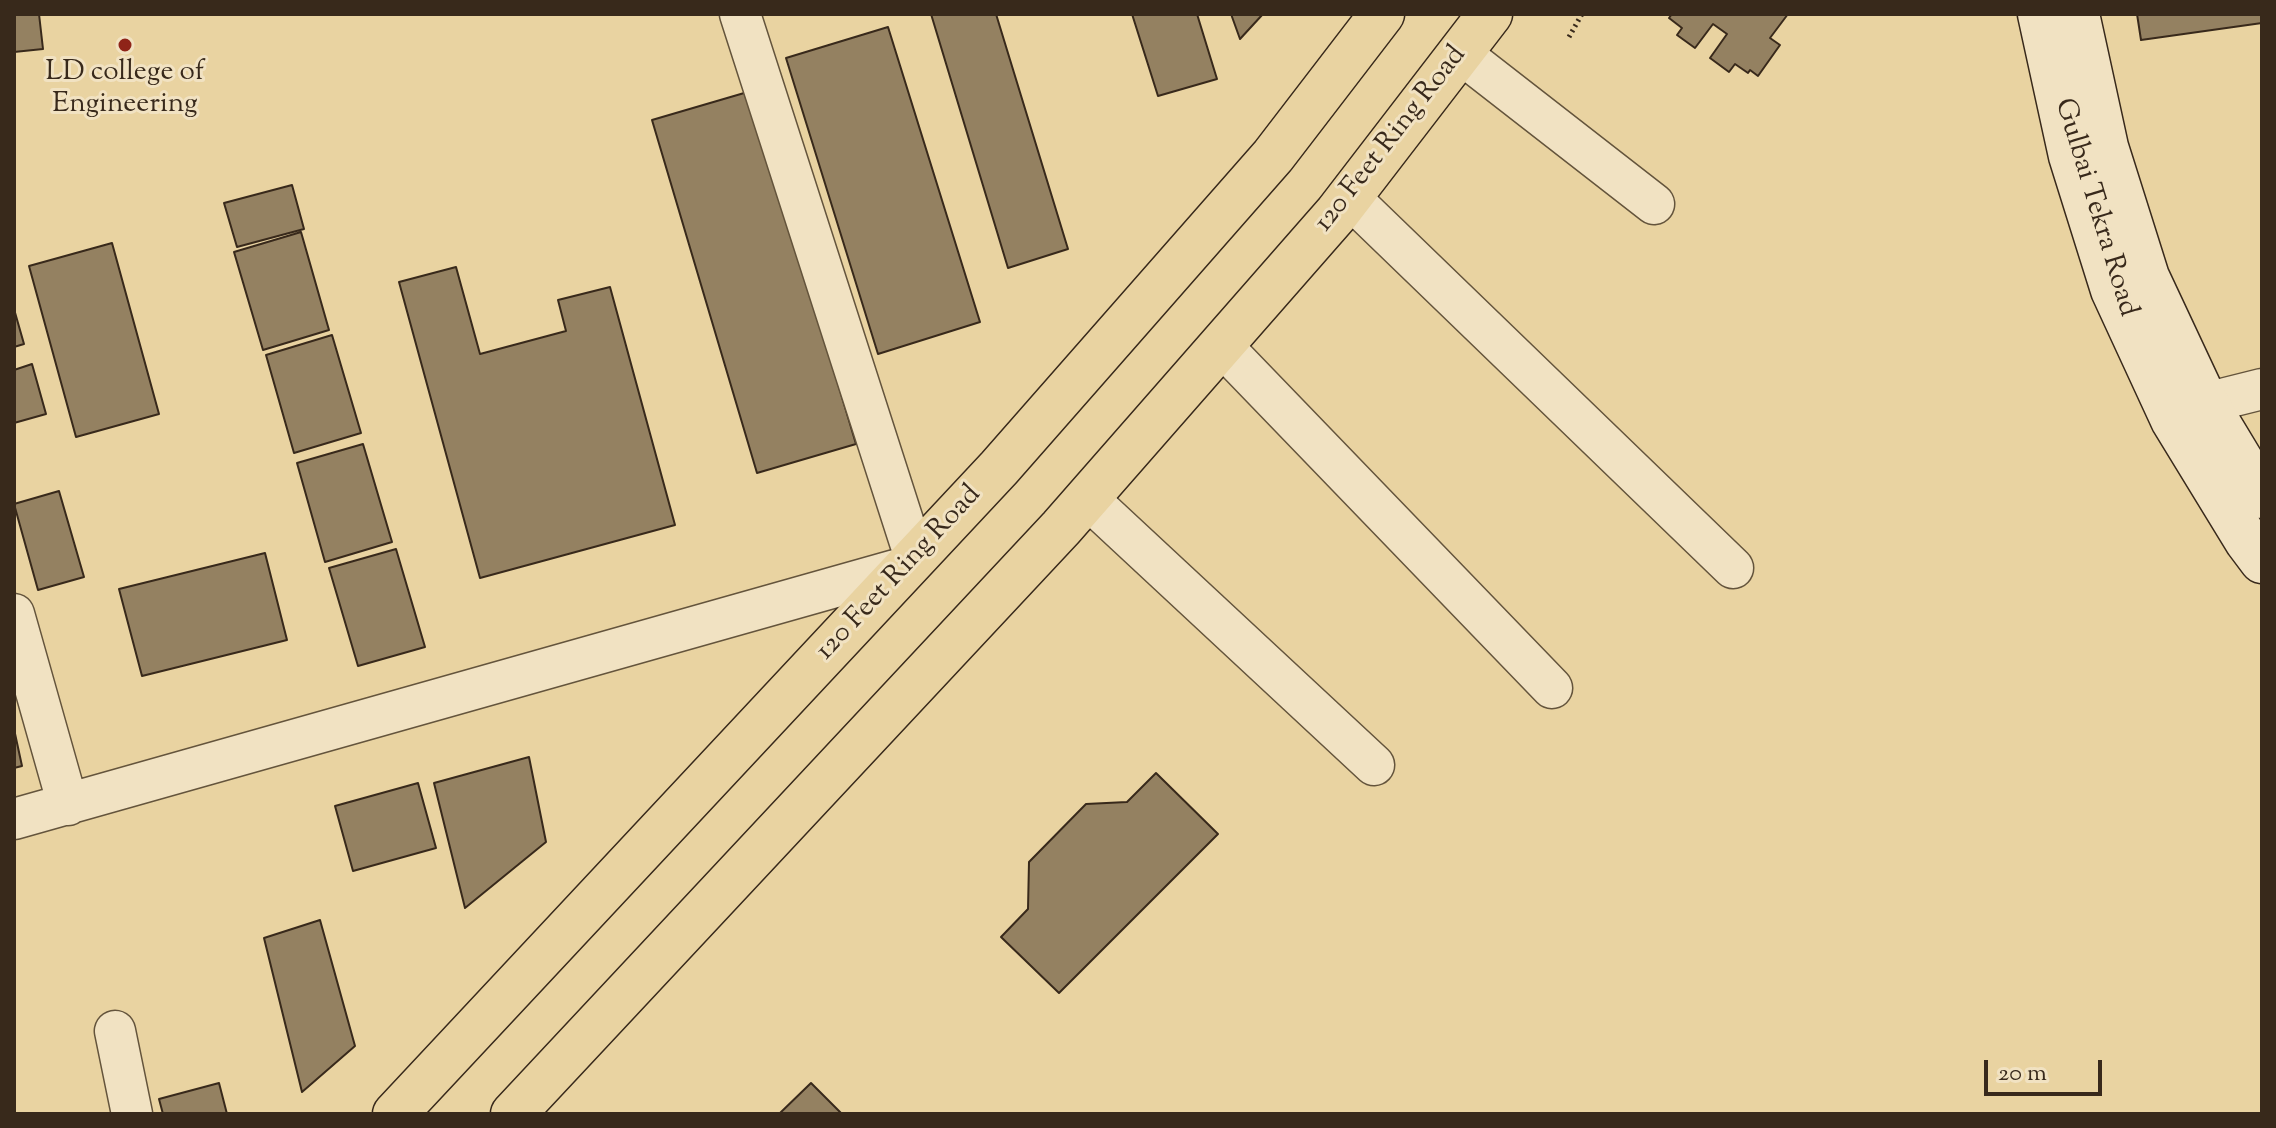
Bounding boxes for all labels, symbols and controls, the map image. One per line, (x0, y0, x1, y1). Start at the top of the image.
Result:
marker: LD college of Engineering (116, 36, 134, 54)
street label: 120 Feet Ring Road (1309, 40, 1475, 240)
place label: LD college of Engineering (46, 57, 204, 123)
street label: Gulbai Tekra Road (2045, 95, 2143, 321)
street label: 120 Feet Ring Road (810, 480, 990, 668)
scale bar (1988, 1044, 2106, 1094)
text: 20 m (1998, 1057, 2047, 1091)

